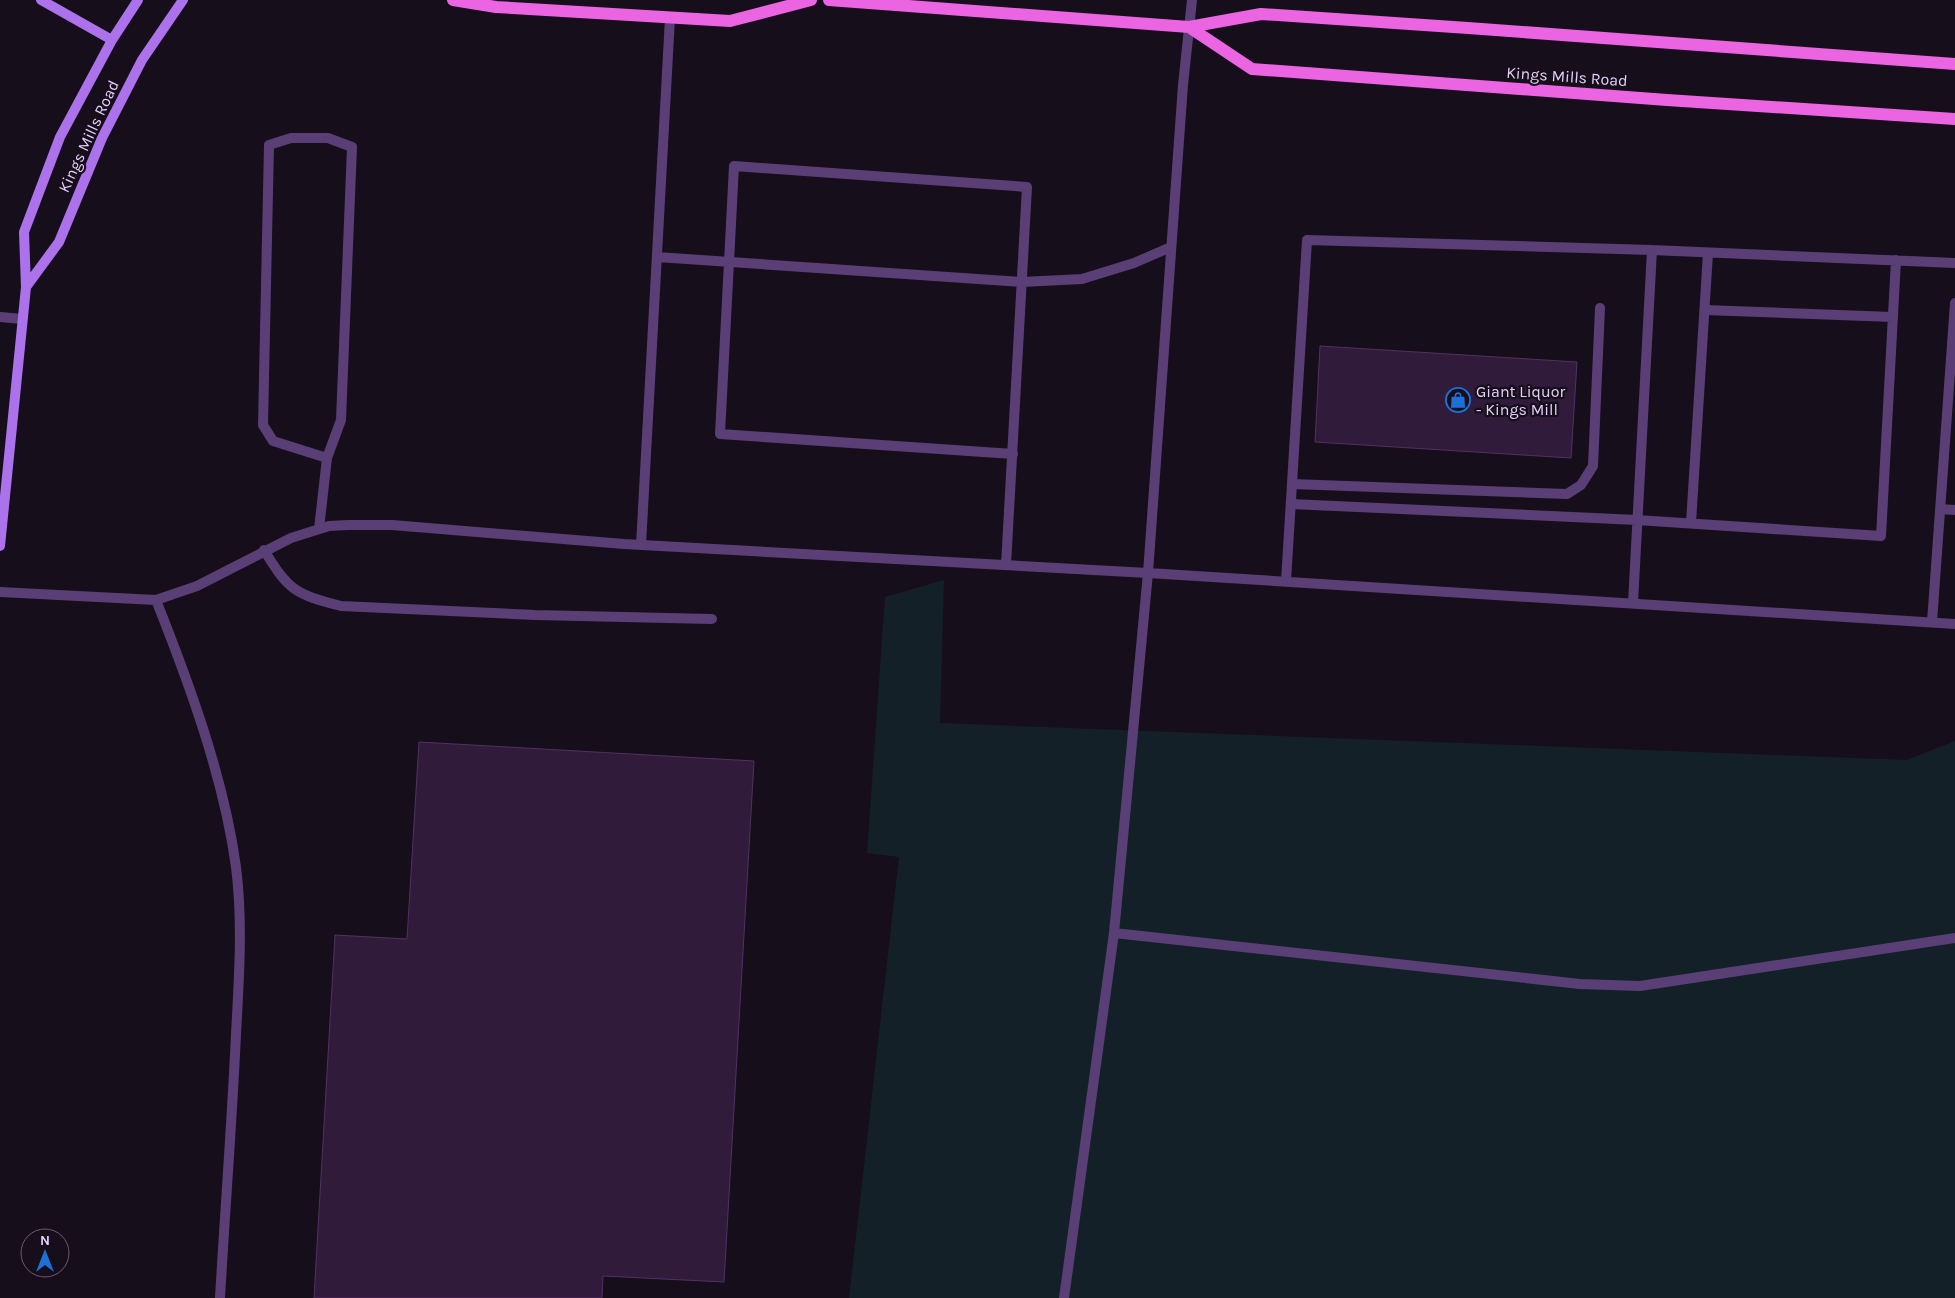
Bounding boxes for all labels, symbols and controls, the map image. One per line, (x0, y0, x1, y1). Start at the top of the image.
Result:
street label: Kings Mills Road (1506, 63, 1628, 90)
street label: Kings Mills Road (54, 77, 123, 195)
place label: Giant Liquor - Kings Mill (1476, 382, 1565, 419)
shop icon: Giant Liquor - Kings Mill (1445, 387, 1471, 413)
north arrow (20, 1228, 70, 1278)
text: N (40, 1232, 50, 1249)

